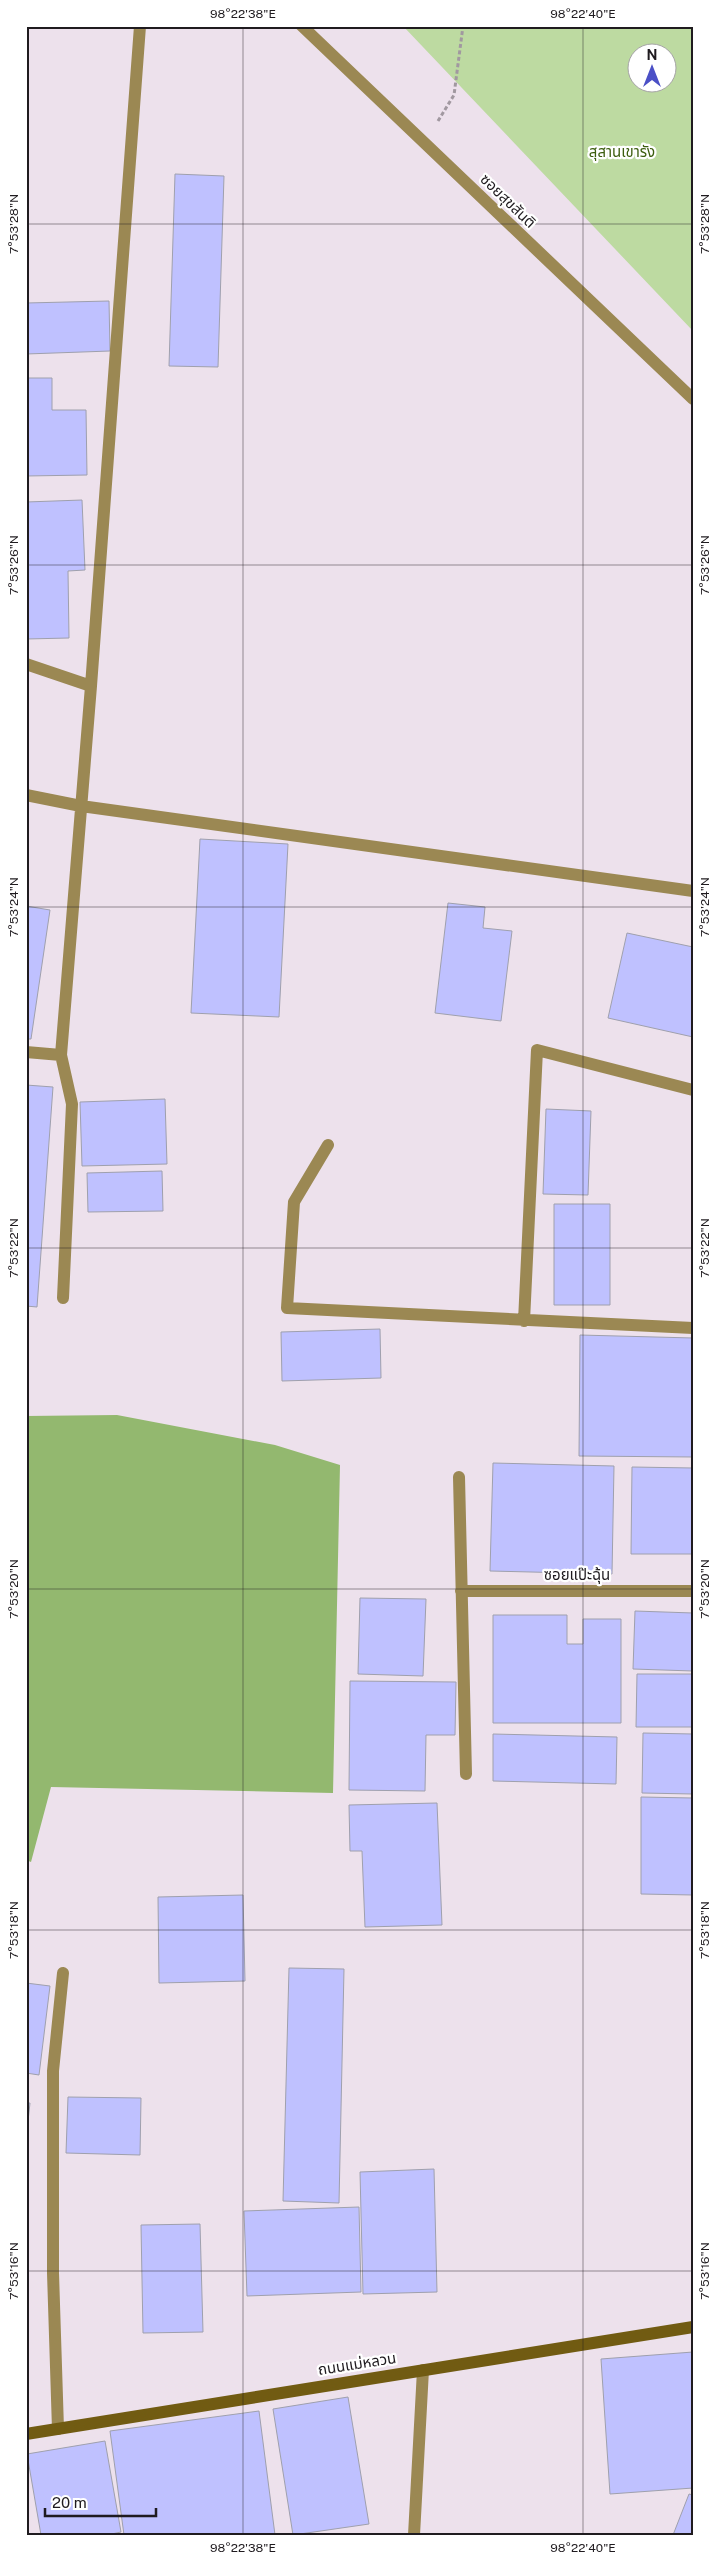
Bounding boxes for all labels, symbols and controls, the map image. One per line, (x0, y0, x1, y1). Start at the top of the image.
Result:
text: 98°22'38"E (210, 7, 276, 21)
text: 98°22'40"E (550, 7, 616, 21)
north arrow (626, 42, 676, 92)
text: N (647, 47, 657, 63)
park label: สุสานเขารัง (589, 143, 655, 161)
street label: ซอยสุขสันติ (477, 170, 539, 232)
text: 7°53'28"N (7, 194, 21, 254)
text: 7°53'28"N (698, 194, 712, 254)
text: 7°53'26"N (7, 535, 21, 595)
text: 7°53'26"N (698, 535, 712, 595)
text: 7°53'24"N (7, 877, 21, 937)
text: 7°53'24"N (698, 877, 712, 937)
text: 7°53'22"N (7, 1218, 21, 1278)
text: 7°53'22"N (698, 1218, 712, 1278)
text: 7°53'20"N (7, 1559, 21, 1619)
text: 7°53'20"N (698, 1559, 712, 1619)
street label: ซอยแป๊ะฉุ้น (544, 1566, 610, 1584)
text: 7°53'18"N (7, 1901, 21, 1959)
text: 7°53'18"N (698, 1901, 712, 1959)
text: 7°53'16"N (7, 2242, 21, 2300)
text: 7°53'16"N (698, 2242, 712, 2300)
street label: ถนนแม่หลวน (317, 2349, 397, 2378)
scale bar (45, 2486, 156, 2518)
text: 20 m (52, 2494, 87, 2511)
text: 98°22'38"E (210, 2541, 276, 2555)
text: 98°22'40"E (550, 2541, 616, 2555)

